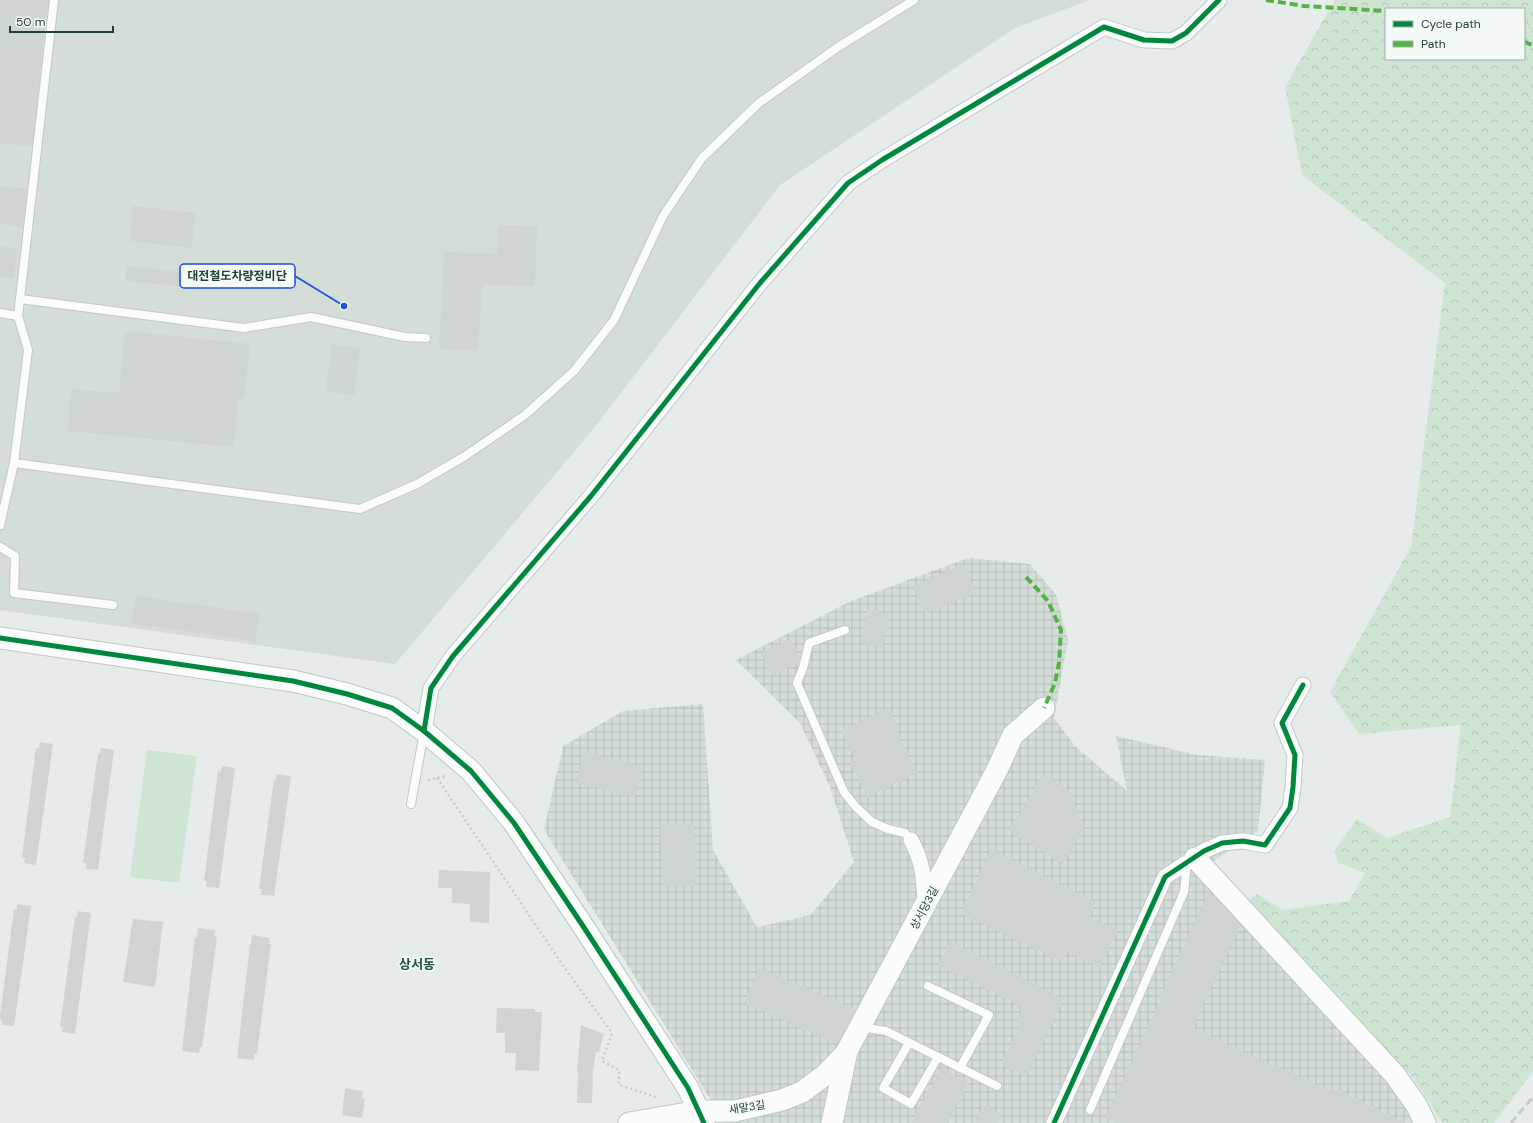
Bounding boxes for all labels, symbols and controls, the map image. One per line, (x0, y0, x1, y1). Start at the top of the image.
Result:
scale bar (10, 8, 113, 34)
legend (1385, 8, 1525, 60)
text: 50 m (16, 14, 45, 30)
text: Cycle path (1421, 16, 1481, 32)
text: Path (1421, 36, 1446, 52)
callout: 대전철도차량정비단 (180, 264, 295, 288)
text: 대전철도차량정비단 (187, 268, 287, 284)
street label: 상서당3길 (907, 884, 941, 932)
district label: 상서동 (399, 956, 435, 973)
street label: 새말3길 (728, 1097, 766, 1117)

